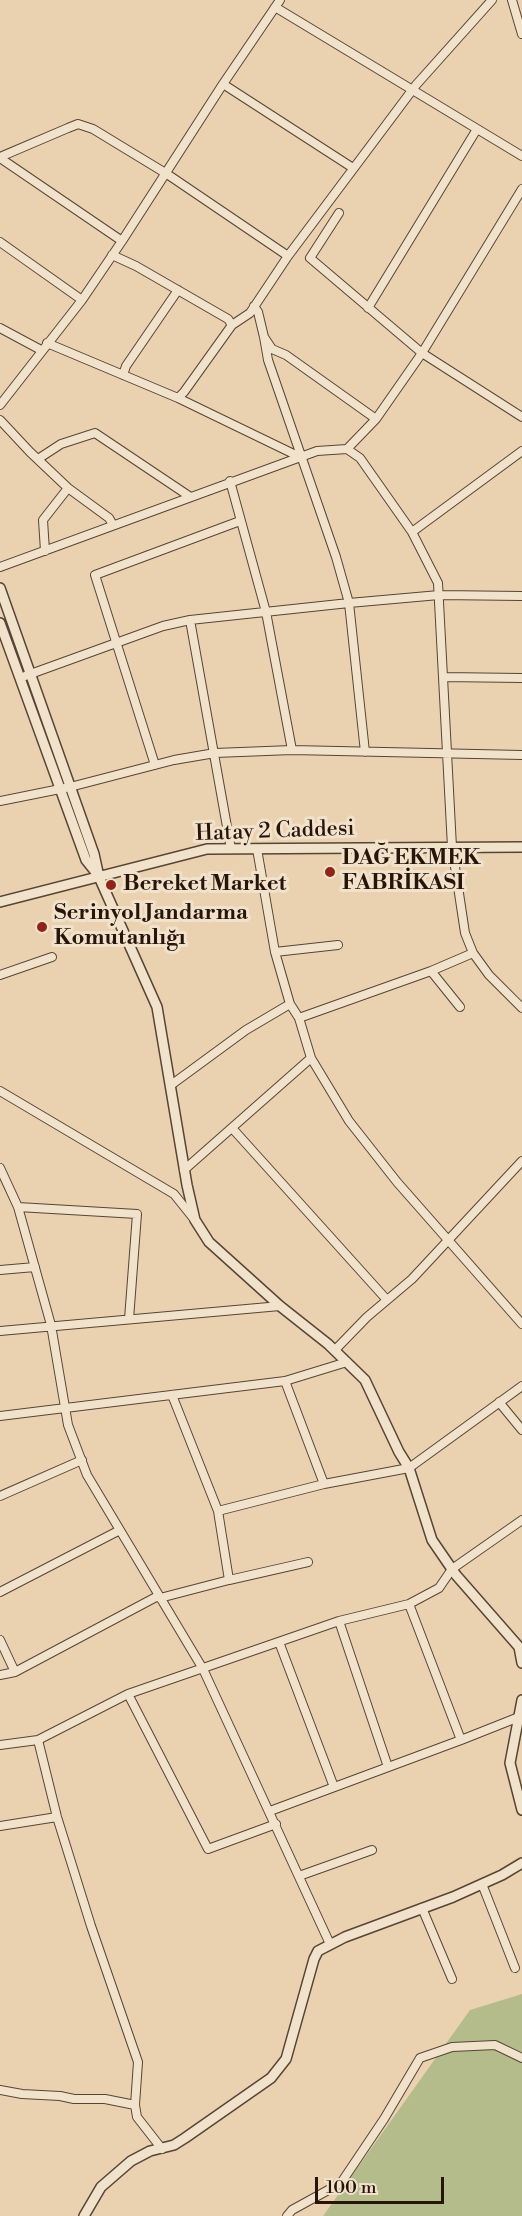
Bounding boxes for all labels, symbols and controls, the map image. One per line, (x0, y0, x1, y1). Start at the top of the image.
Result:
street label: Hatay 2 Caddesi (195, 816, 355, 848)
place label: DAĞ EKMEK FABRİKASI (342, 846, 481, 897)
marker: DAĞ EKMEK FABRİKASI (323, 865, 337, 879)
place label: Bereket Market (123, 872, 286, 898)
marker: Bereket Market (104, 878, 118, 892)
place label: Serinyol Jandarma Komutanlığı (54, 901, 248, 952)
marker: Serinyol Jandarma Komutanlığı (35, 920, 49, 934)
scale bar (318, 2165, 447, 2203)
text: 100 m (326, 2176, 377, 2199)

